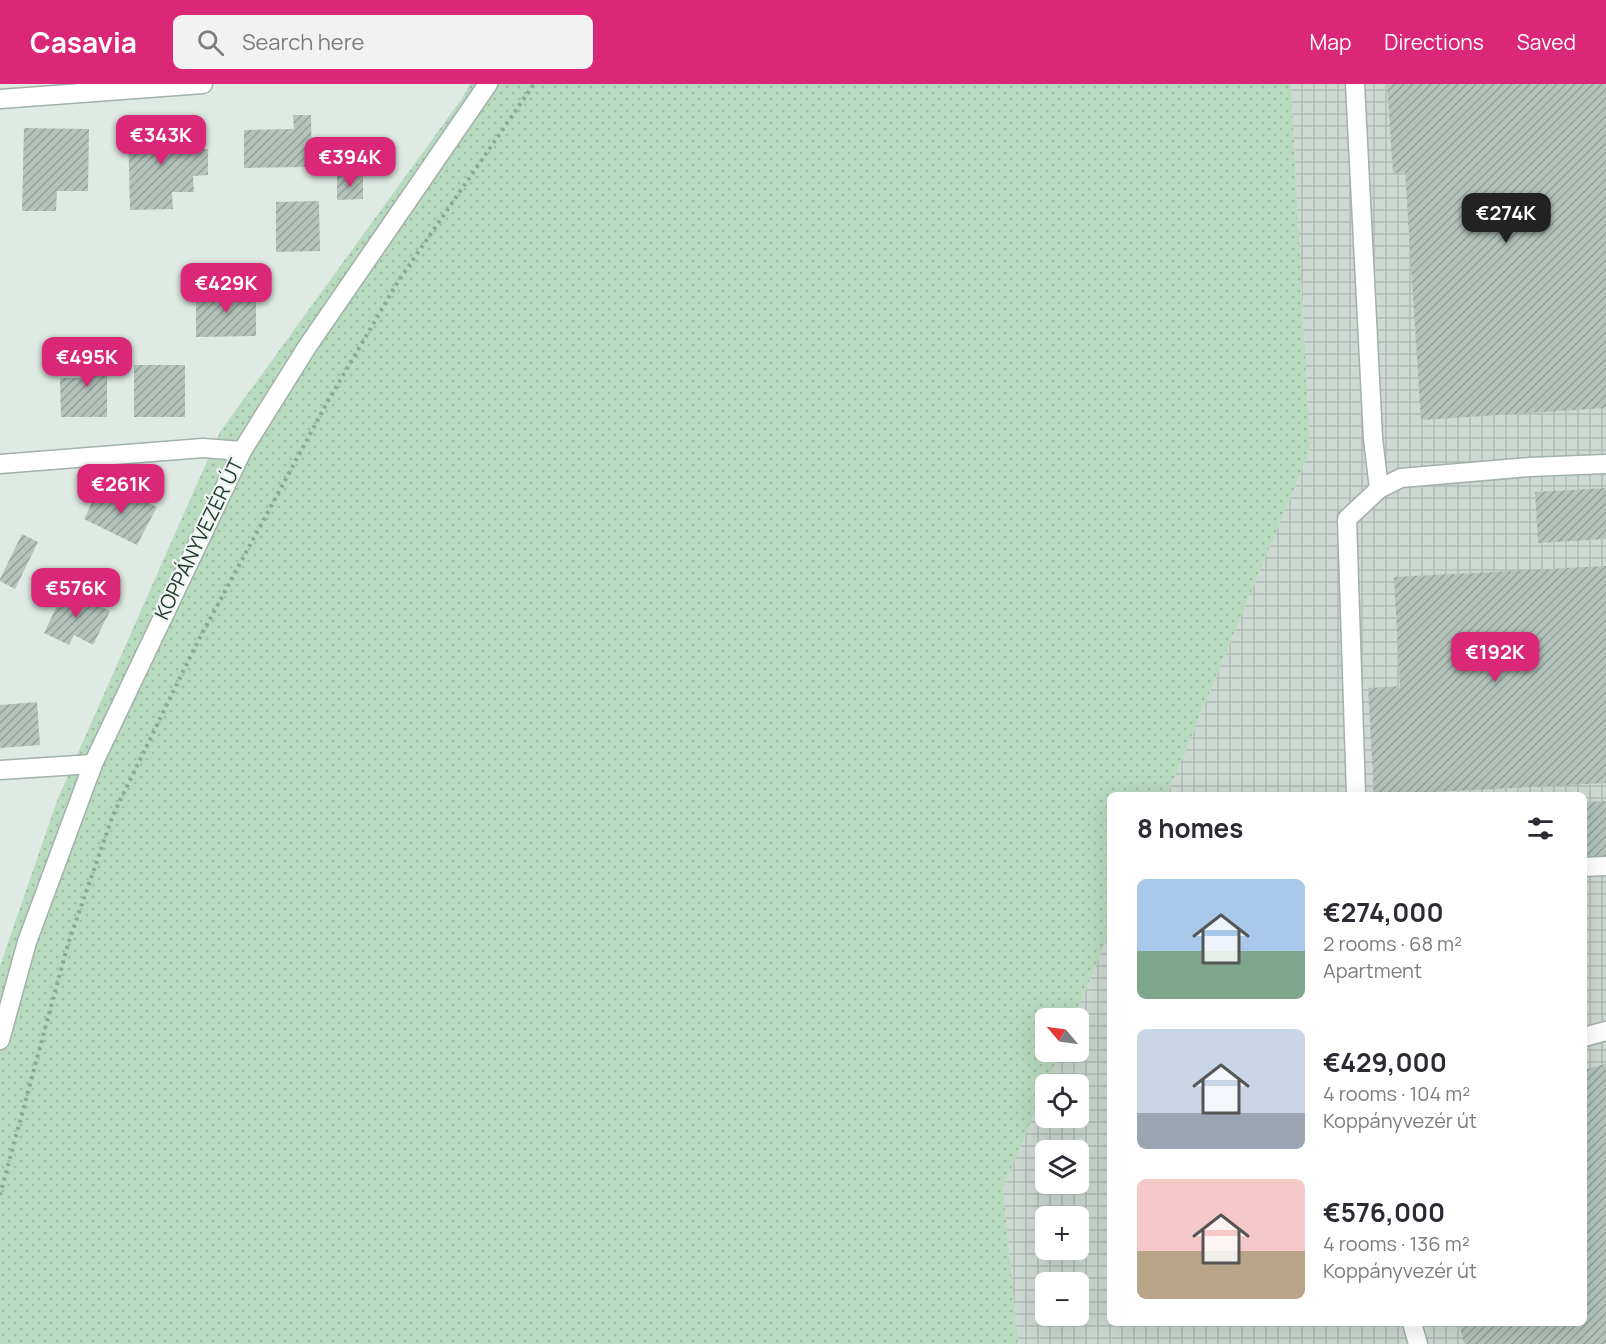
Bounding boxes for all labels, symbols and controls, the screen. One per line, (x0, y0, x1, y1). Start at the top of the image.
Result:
search box (173, 15, 593, 69)
text: Casavia (30, 23, 137, 61)
icon: search (194, 26, 227, 59)
text: Search here (242, 27, 364, 57)
text: Map (1310, 28, 1351, 56)
text: Directions (1384, 28, 1484, 56)
text: Saved (1517, 28, 1576, 56)
pin: €343K (119, 115, 203, 166)
text: €343K (130, 121, 192, 148)
pin: €394K (308, 137, 392, 188)
text: €394K (319, 143, 381, 170)
pin: €274K (1464, 193, 1548, 244)
text: €274K (1476, 199, 1536, 226)
pin: €429K (184, 263, 268, 314)
text: €429K (195, 269, 257, 296)
pin: €495K (45, 337, 129, 388)
text: €495K (56, 343, 118, 370)
street label: KOPPÁNYVEZÉR ÚT (148, 454, 249, 624)
pin: €261K (79, 464, 163, 515)
text: €261K (91, 470, 151, 497)
pin: €576K (34, 568, 118, 619)
text: €576K (45, 574, 107, 601)
pin: €192K (1453, 632, 1537, 683)
text: €192K (1465, 638, 1525, 665)
text: 8 homes (1137, 810, 1243, 846)
icon: filters (1524, 812, 1557, 845)
text: €274,000 (1323, 894, 1444, 930)
icon: home (1185, 903, 1257, 975)
text: 2 rooms · 68 m² (1323, 930, 1462, 957)
text: Apartment (1323, 957, 1422, 984)
north arrow (1035, 1008, 1089, 1062)
map controls (1035, 1008, 1089, 1326)
text: €429,000 (1323, 1044, 1447, 1080)
icon: home (1185, 1053, 1257, 1125)
button: locate (1035, 1074, 1089, 1128)
text: 4 rooms · 104 m² (1323, 1080, 1470, 1107)
text: Koppányvezér út (1323, 1107, 1477, 1134)
button: layers (1035, 1140, 1089, 1194)
text: €576,000 (1323, 1194, 1445, 1230)
icon: home (1185, 1203, 1257, 1275)
button: + (1035, 1206, 1089, 1260)
text: 4 rooms · 136 m² (1323, 1230, 1470, 1257)
text: Koppányvezér út (1323, 1257, 1477, 1284)
button: − (1035, 1272, 1089, 1326)

